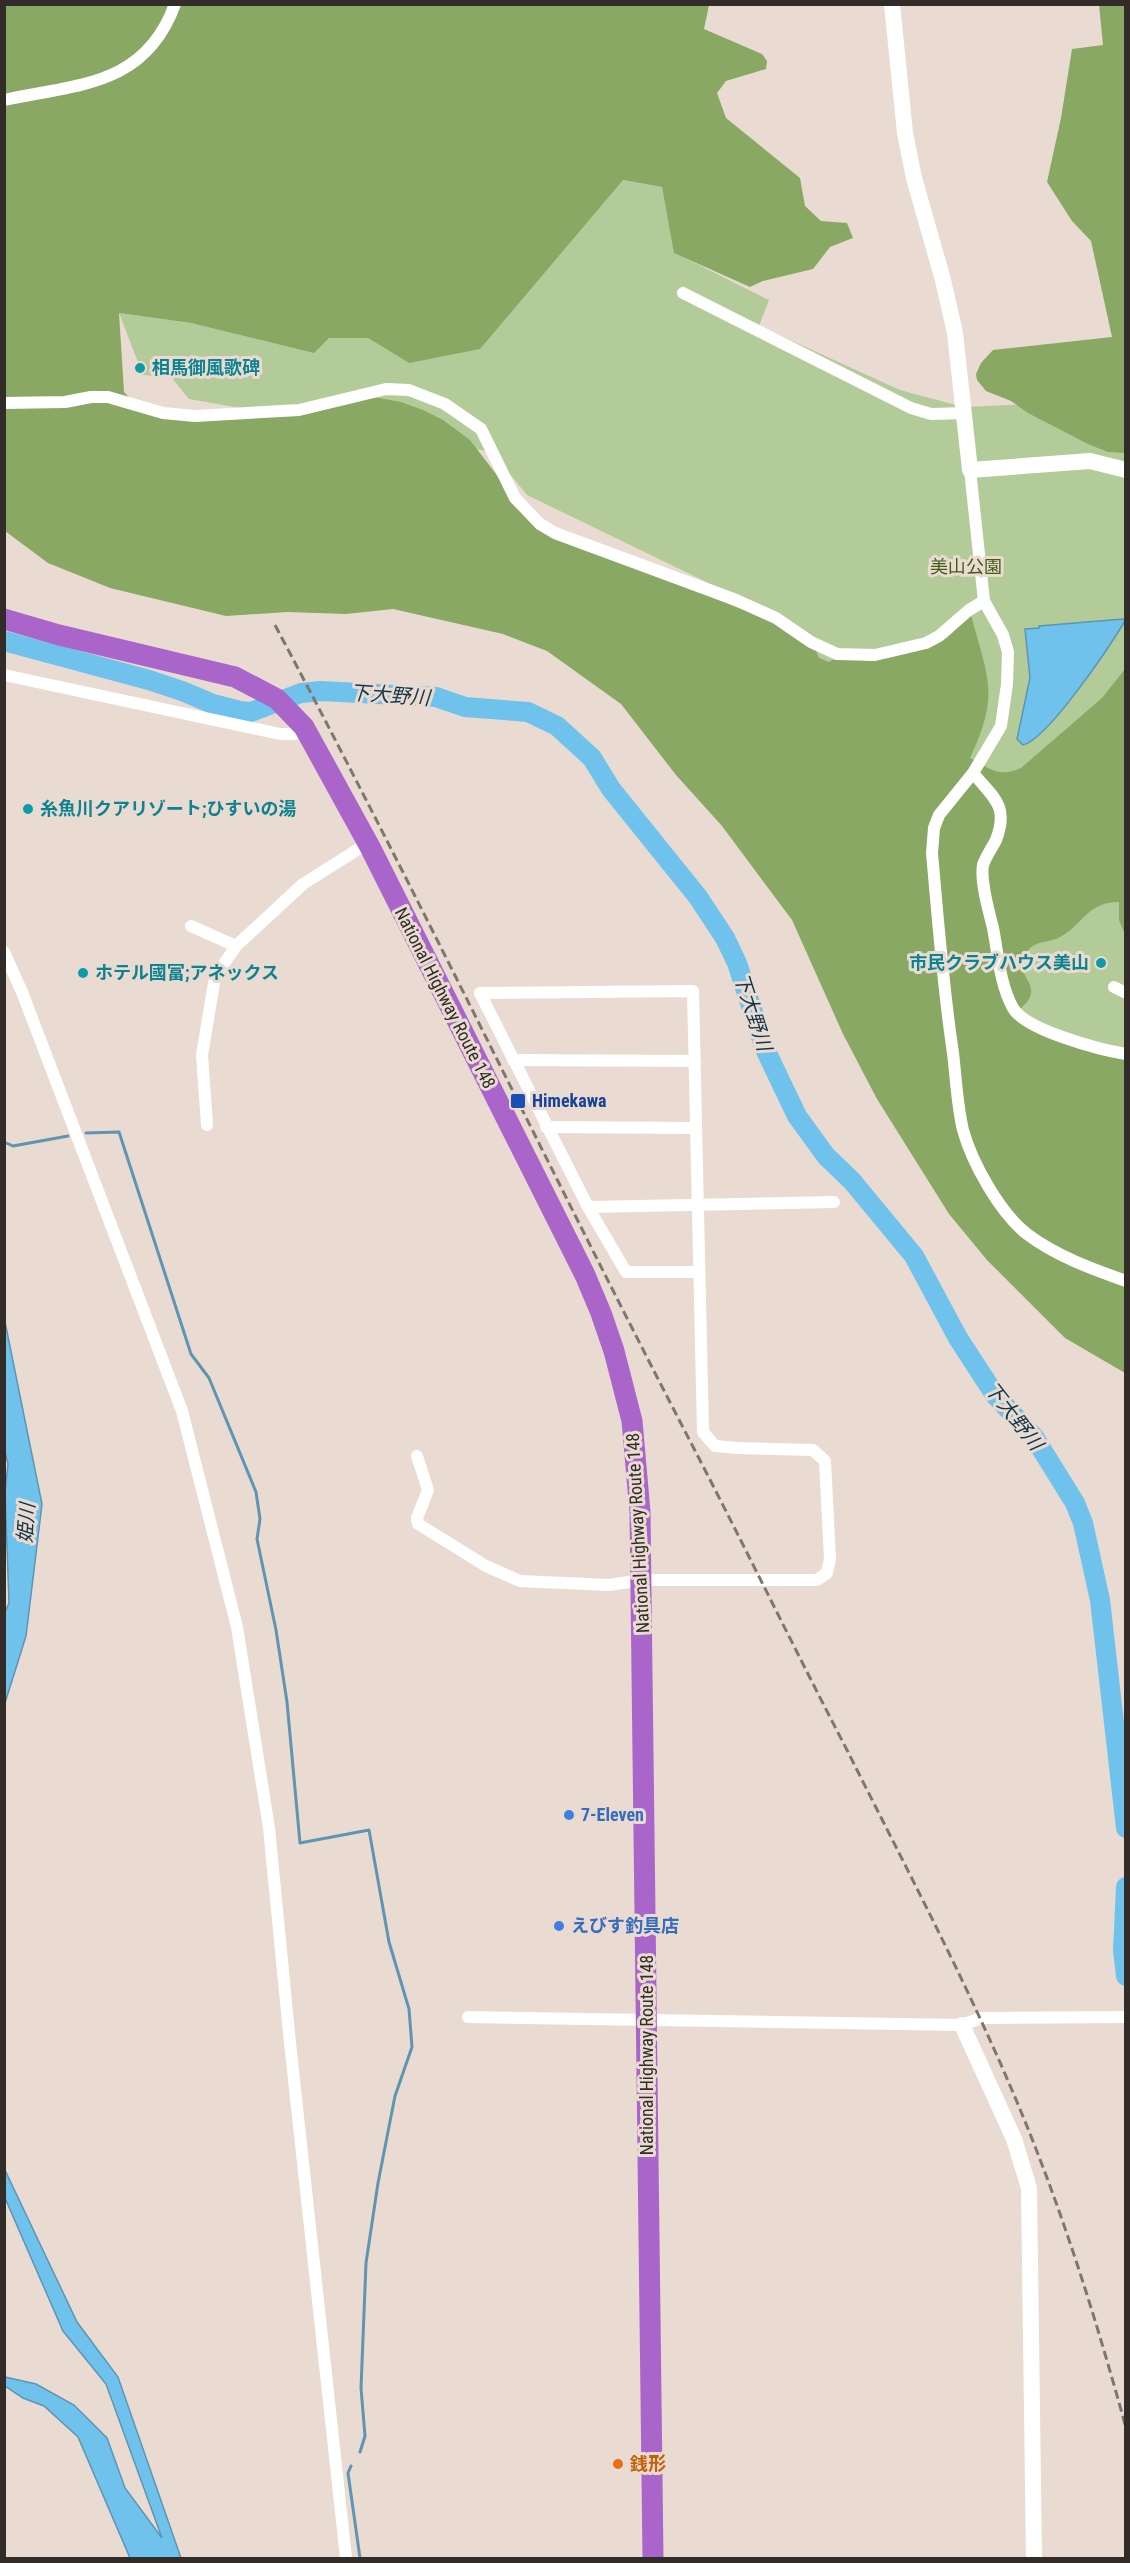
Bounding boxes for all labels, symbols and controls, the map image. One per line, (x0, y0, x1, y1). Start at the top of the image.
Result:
place label: 相馬御風歌碑 (152, 357, 260, 378)
marker: 相馬御風歌碑 (133, 361, 147, 375)
park label: 美山公園 (930, 556, 1002, 577)
water label: 下大野川 (349, 680, 433, 710)
place label: 糸魚川クアリゾート;ひすいの湯 (40, 798, 297, 819)
marker: 糸魚川クアリゾート;ひすいの湯 (21, 802, 35, 816)
street label: National Highway Route 148 (391, 904, 500, 1092)
place label: 市民クラブハウス美山 (909, 952, 1089, 973)
marker: 市民クラブハウス美山 (1094, 956, 1108, 970)
place label: ホテル國富;アネックス (95, 962, 279, 983)
marker: ホテル國富;アネックス (76, 966, 90, 980)
water label: 下大野川 (729, 970, 777, 1056)
place label: Himekawa (532, 1090, 607, 1111)
marker: Himekawa (509, 1092, 527, 1110)
water label: 下大野川 (980, 1377, 1049, 1456)
street label: National Highway Route 148 (622, 1432, 653, 1634)
water label: 姫川 (13, 1500, 40, 1544)
place label: 7-Eleven (581, 1804, 644, 1825)
marker: 7-Eleven (562, 1808, 576, 1822)
place label: えびす釣具店 (571, 1915, 679, 1936)
marker: えびす釣具店 (552, 1919, 566, 1933)
street label: National Highway Route 148 (636, 1955, 657, 2155)
place label: 銭形 (629, 2453, 666, 2474)
marker: 銭形 (611, 2457, 625, 2471)

